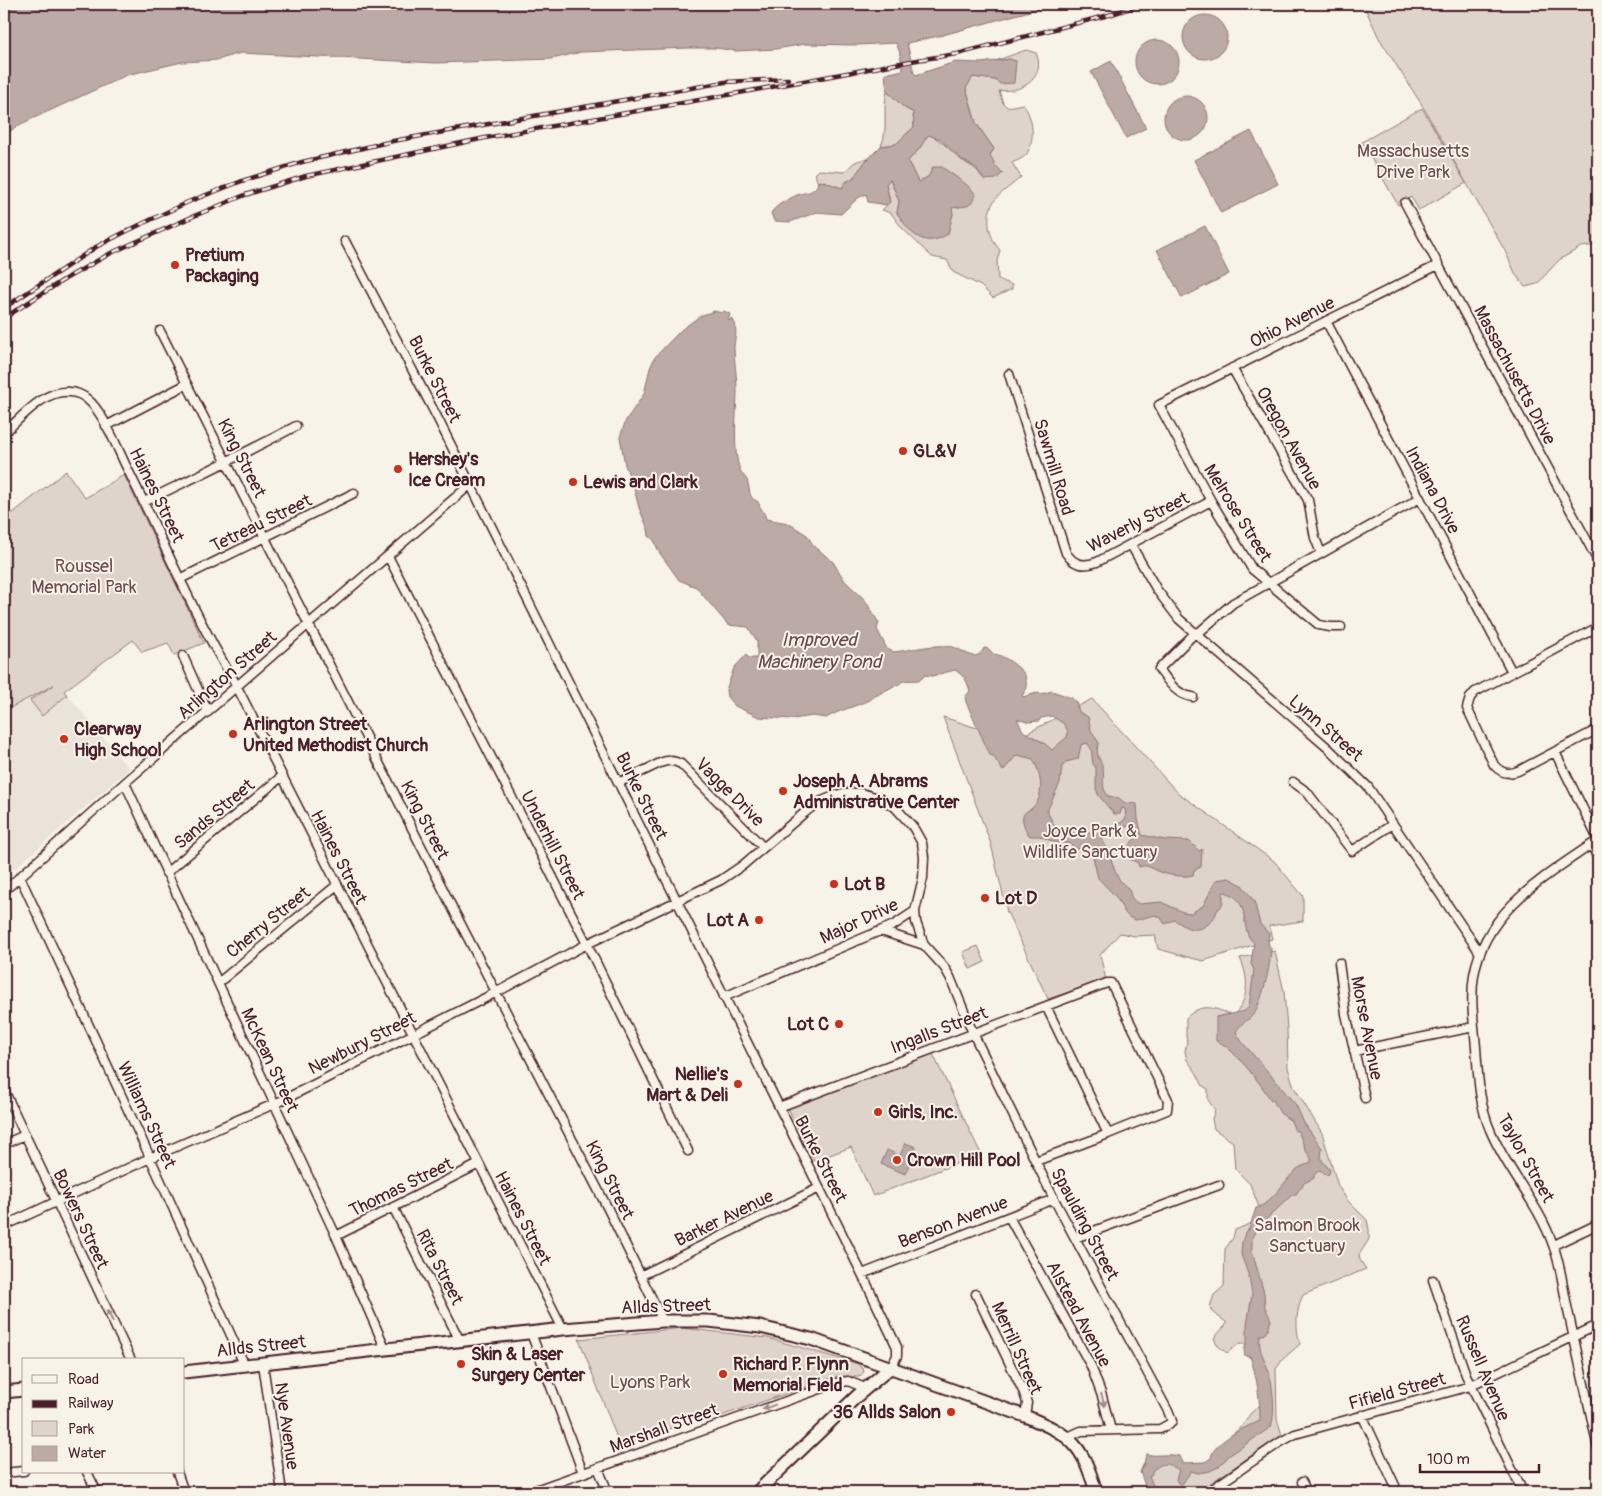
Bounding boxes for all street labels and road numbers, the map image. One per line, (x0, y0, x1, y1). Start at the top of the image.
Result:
street label: Ohio Avenue (1246, 291, 1339, 354)
street label: Massachusetts Drive (1468, 302, 1561, 449)
street label: Burke Street (403, 332, 467, 427)
street label: Oregon Avenue (1251, 383, 1326, 494)
street label: King Street (212, 415, 272, 502)
street label: Sawmill Road (1028, 416, 1079, 518)
street label: Indiana Drive (1400, 442, 1465, 538)
street label: Haines Street (124, 444, 190, 547)
street label: Melrose Street (1198, 460, 1277, 567)
street label: Waverly Street (1083, 486, 1194, 558)
street label: Tetreau Street (207, 489, 316, 558)
street label: Arlington Street (173, 625, 282, 725)
street label: Lynn Street (1284, 690, 1368, 767)
street label: Burke Street (610, 749, 673, 845)
street label: Vagge Drive (690, 753, 769, 832)
street label: Sands Street (169, 774, 260, 855)
street label: King Street (395, 777, 455, 864)
street label: Underhill Street (515, 787, 590, 904)
street label: Haines Street (305, 806, 372, 909)
street label: Cherry Street (222, 881, 316, 963)
street label: Major Drive (816, 893, 902, 950)
street label: Morse Avenue (1345, 974, 1388, 1082)
street label: Ingalls Street (887, 1001, 992, 1059)
street label: McKean Street (235, 1004, 304, 1117)
street label: Newbury Street (304, 1006, 421, 1080)
street label: Williams Street (112, 1058, 182, 1173)
street label: Taylor Street (1492, 1110, 1560, 1207)
street label: Burke Street (789, 1112, 853, 1207)
street label: King Street (580, 1137, 640, 1224)
street label: Thomas Street (346, 1152, 458, 1222)
street label: Spaulding Street (1045, 1164, 1124, 1285)
street label: Bowers Street (47, 1165, 114, 1274)
street label: Haines Street (489, 1167, 556, 1270)
street label: Barker Avenue (671, 1185, 777, 1252)
street label: Benson Avenue (895, 1191, 1011, 1254)
street label: Rita Street (411, 1225, 469, 1310)
street label: Alstead Avenue (1041, 1257, 1116, 1371)
street label: Allds Street (621, 1293, 712, 1320)
street label: Merrill Street (986, 1298, 1048, 1399)
street label: Russell Avenue (1450, 1312, 1515, 1424)
street label: Allds Street (215, 1330, 308, 1363)
street label: Fifield Street (1346, 1367, 1449, 1415)
street label: Nye Avenue (269, 1381, 304, 1471)
street label: Marshall Street (607, 1398, 722, 1459)

